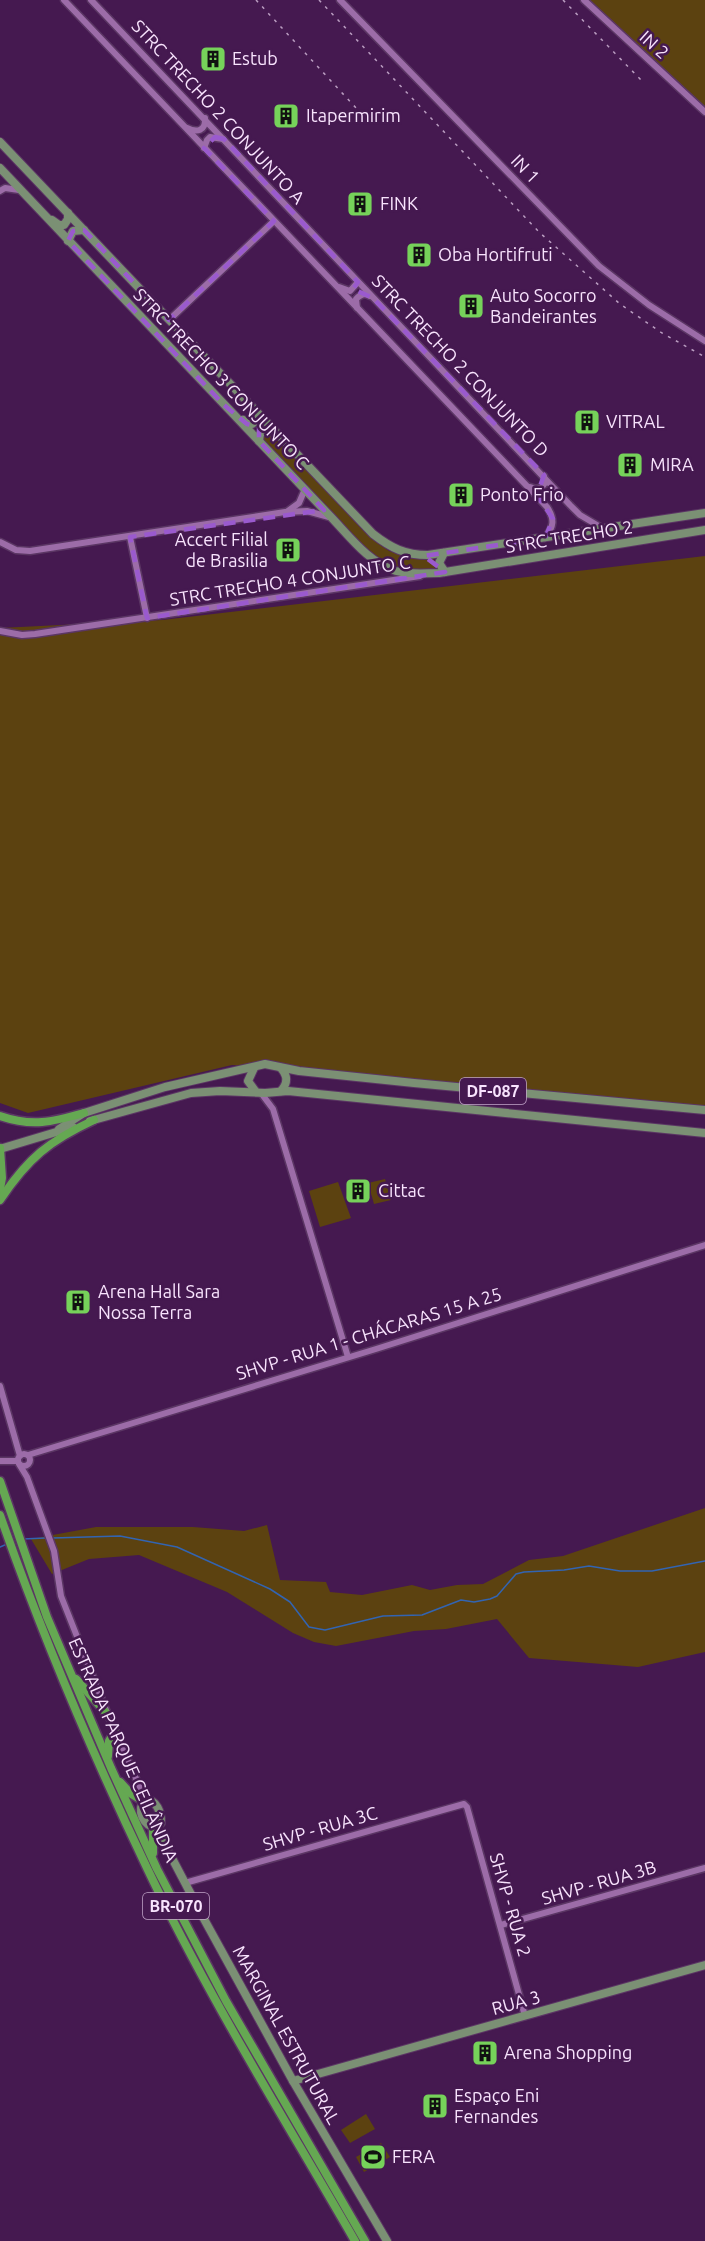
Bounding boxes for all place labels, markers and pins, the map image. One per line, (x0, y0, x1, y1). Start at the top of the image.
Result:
building icon: Estub (198, 44, 228, 74)
place label: Estub (232, 48, 278, 68)
building icon: Itapermirim (271, 101, 301, 131)
place label: Itapermirim (306, 105, 401, 125)
building icon: FINK (345, 189, 375, 219)
place label: FINK (380, 193, 418, 213)
building icon: Oba Hortifruti (404, 240, 434, 270)
place label: Oba Hortifruti (438, 244, 553, 264)
place label: Auto Socorro Bandeirantes (490, 285, 597, 326)
building icon: Auto Socorro Bandeirantes (456, 291, 486, 321)
building icon: VITRAL (572, 407, 602, 437)
place label: VITRAL (606, 411, 665, 431)
building icon: MIRA (615, 450, 645, 480)
place label: MIRA (650, 454, 694, 474)
building icon: Ponto Frio (446, 480, 476, 510)
place label: Ponto Frio (480, 484, 564, 504)
place label: Accert Filial de Brasilia (175, 529, 268, 570)
building icon: Accert Filial de Brasilia (273, 535, 303, 565)
building icon: Cittac (343, 1176, 373, 1206)
place label: Cittac (378, 1180, 425, 1200)
place label: Arena Hall Sara Nossa Terra (98, 1281, 220, 1322)
building icon: Arena Hall Sara Nossa Terra (63, 1287, 93, 1317)
building icon: Arena Shopping (470, 2038, 500, 2068)
place label: Arena Shopping (504, 2042, 632, 2062)
place label: Espaço Eni Fernandes (454, 2085, 539, 2126)
building icon: Espaço Eni Fernandes (420, 2091, 450, 2121)
sports icon: FERA (358, 2142, 388, 2172)
place label: FERA (392, 2146, 435, 2166)

